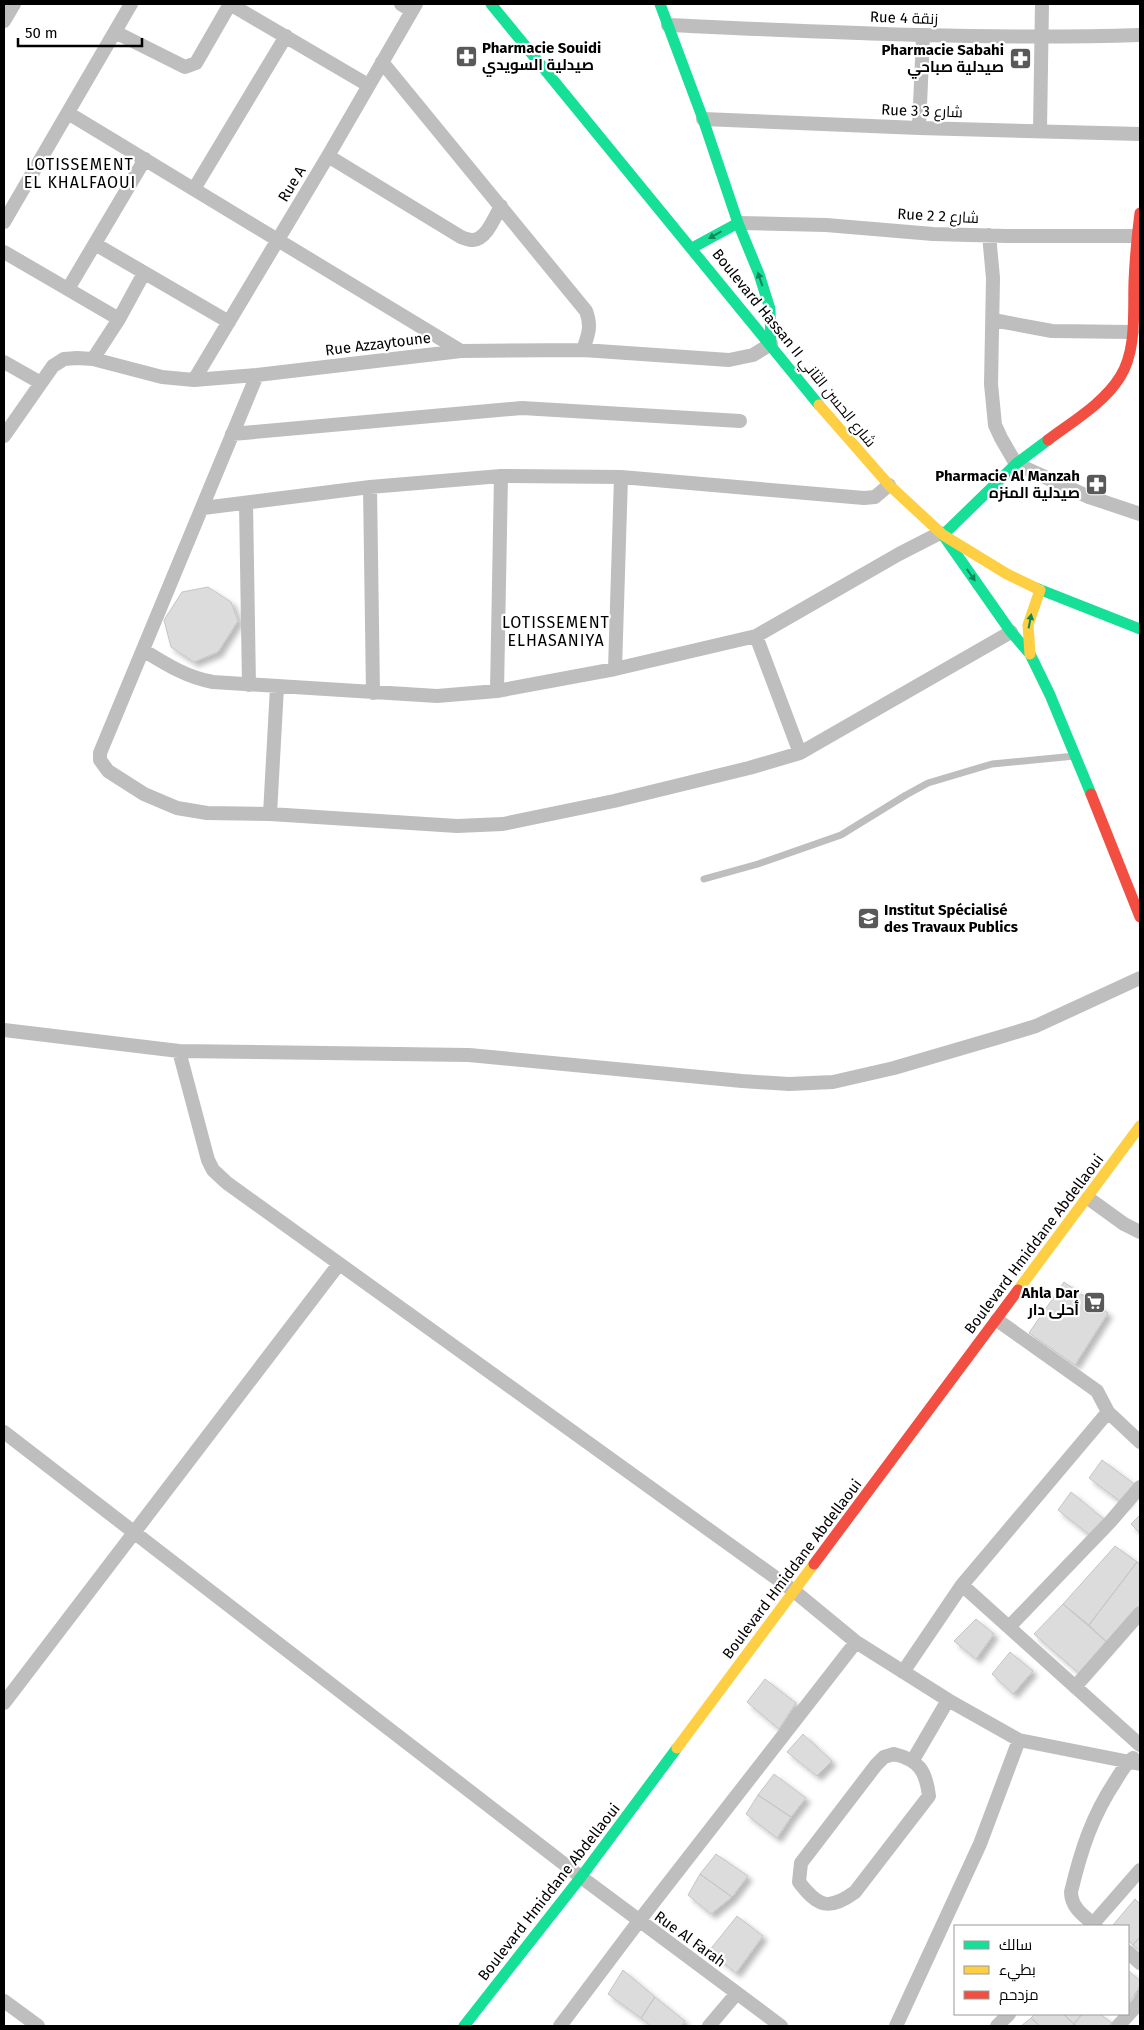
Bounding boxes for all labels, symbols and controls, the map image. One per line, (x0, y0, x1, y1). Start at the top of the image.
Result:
street label: Rue 4 زنقة (870, 8, 938, 28)
scale bar (18, 15, 141, 47)
text: 50 m (25, 24, 58, 42)
place label: Pharmacie Souidi صيدلية السويدي (482, 39, 601, 77)
place label: Pharmacie Sabahi صيدلية صباحي (882, 41, 1004, 79)
pharmacy icon: Pharmacie Souidi صيدلية السويدي (454, 45, 478, 69)
pharmacy icon: Pharmacie Sabahi صيدلية صباحي (1008, 47, 1032, 71)
street label: Rue 3 شارع 3 (881, 101, 963, 123)
district label: LOTISSEMENT EL KHALFAOUI (24, 155, 136, 192)
street label: Rue A (274, 163, 310, 205)
street label: Rue 2 شارع 2 (897, 205, 979, 229)
one-way arrow (709, 231, 722, 240)
street label: Boulevard Hassan II شارع الحسن الثاني (706, 245, 880, 453)
one-way arrow (756, 271, 764, 286)
street label: Rue Azzaytoune (324, 329, 432, 359)
place label: Pharmacie Al Manzah صيدلية المنزه (935, 467, 1080, 502)
pharmacy icon: Pharmacie Al Manzah صيدلية المنزه (1084, 473, 1108, 497)
one-way arrow (966, 568, 976, 582)
district label: LOTISSEMENT ELHASANIYA (502, 613, 610, 650)
one-way arrow (1026, 614, 1034, 629)
place label: Institut Spécialisé des Travaux Publics (884, 901, 1018, 936)
school or university icon: Institut Spécialisé des Travaux Publics (856, 907, 880, 931)
street label: Boulevard Hmiddane Abdellaoui (961, 1151, 1107, 1337)
place label: Ahla Dar أحلى دار (1020, 1284, 1080, 1319)
supermarket icon: Ahla Dar أحلى دار (1083, 1290, 1107, 1314)
street label: Boulevard Hmiddane Abdellaoui (719, 1476, 865, 1662)
street label: Boulevard Hmiddane Abdellaoui (474, 1800, 624, 1984)
street label: Rue Al Farah (651, 1907, 729, 1971)
legend (954, 1925, 1129, 2015)
text: سالك (999, 1936, 1032, 1954)
text: بطيء (999, 1961, 1036, 1982)
text: مزدحم (999, 1986, 1039, 2005)

